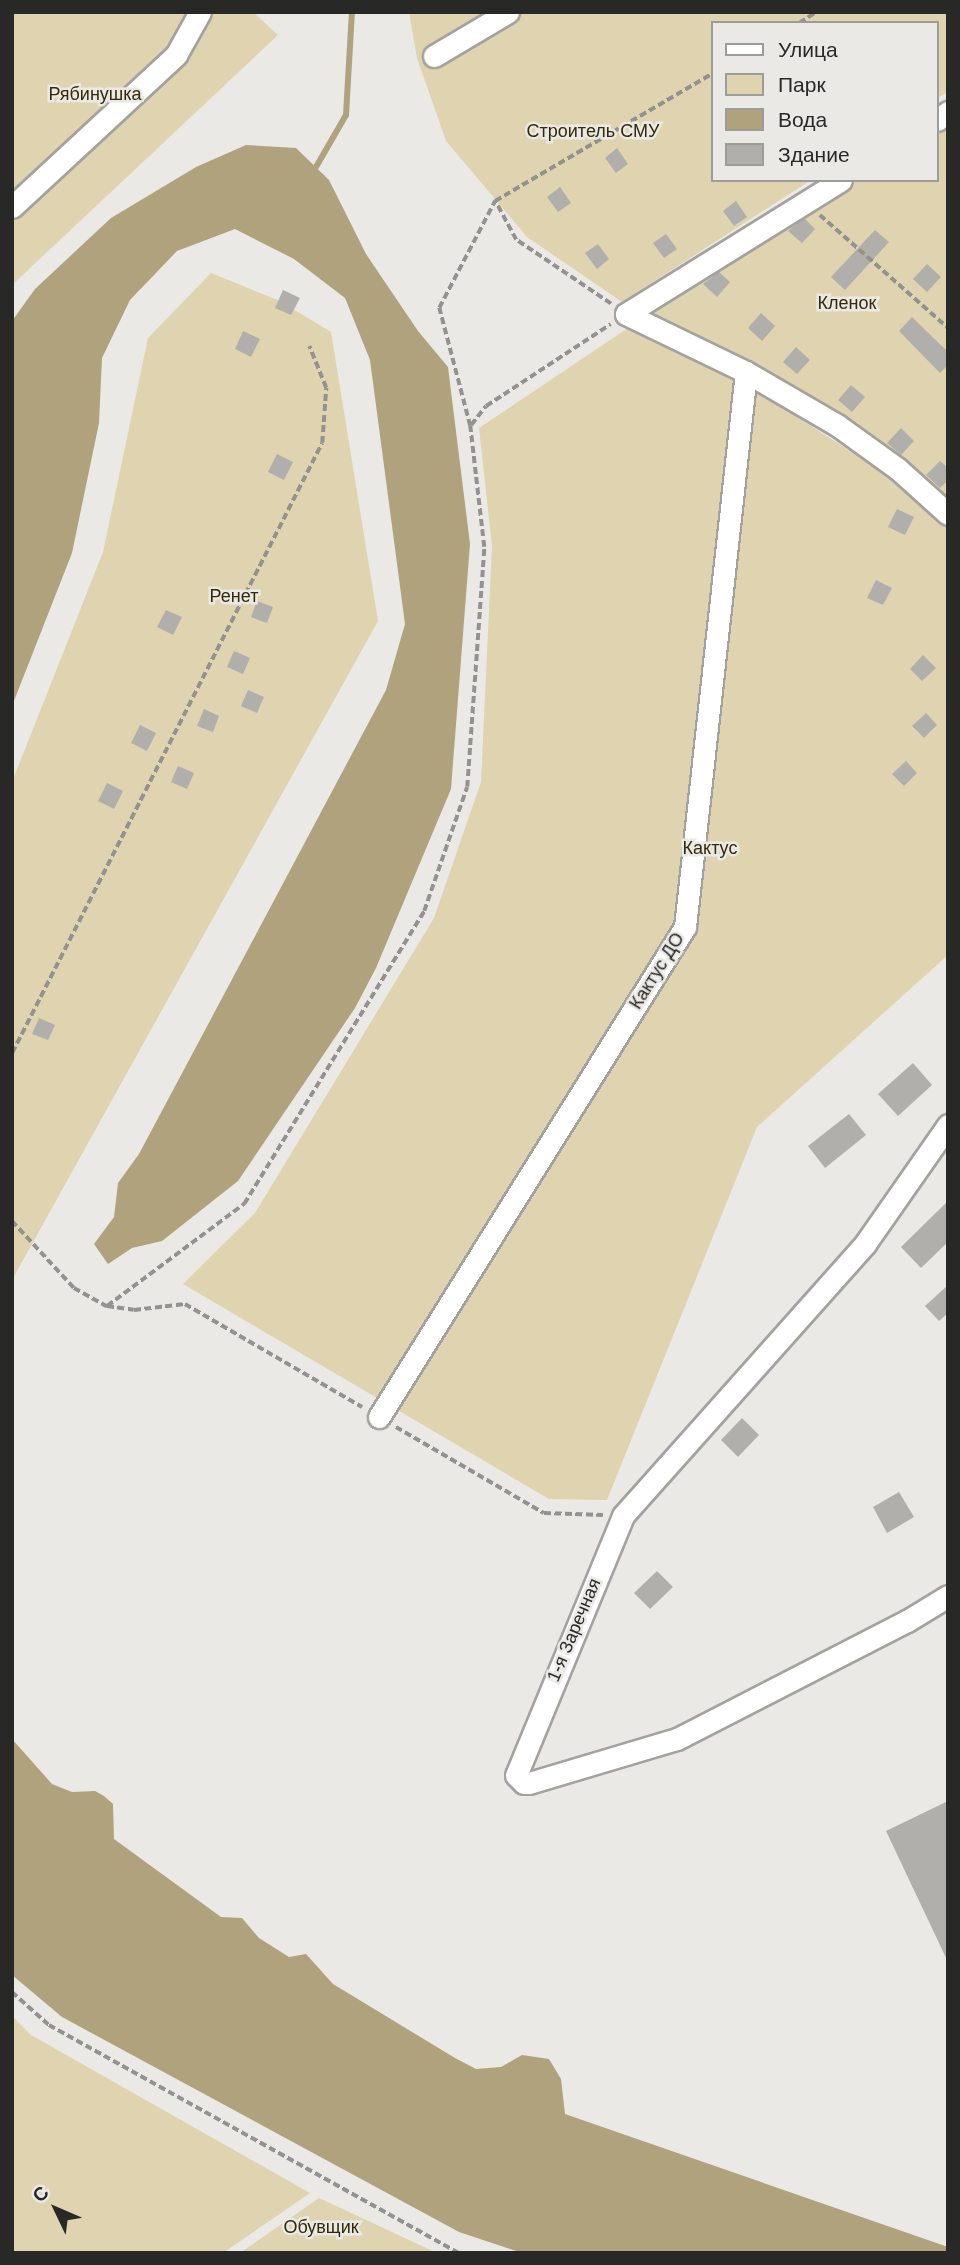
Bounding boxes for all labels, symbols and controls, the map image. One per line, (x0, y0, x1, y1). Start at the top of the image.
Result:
legend (712, 21, 939, 182)
text: Улица (778, 38, 838, 61)
text: Парк (778, 73, 826, 96)
park label: Рябинушка (48, 83, 142, 105)
text: Вода (778, 108, 827, 131)
park label: Строитель СМУ (527, 120, 659, 142)
text: Здание (778, 143, 850, 166)
park label: Кленок (818, 292, 876, 314)
park label: Ренет (210, 585, 258, 607)
park label: Кактус (683, 837, 737, 859)
street label: Кактус ДО (625, 929, 689, 1013)
street label: 1-я Заречная (543, 1575, 605, 1685)
north arrow (21, 2174, 91, 2244)
text: С (28, 2182, 53, 2206)
park label: Обувщик (283, 2216, 359, 2238)

